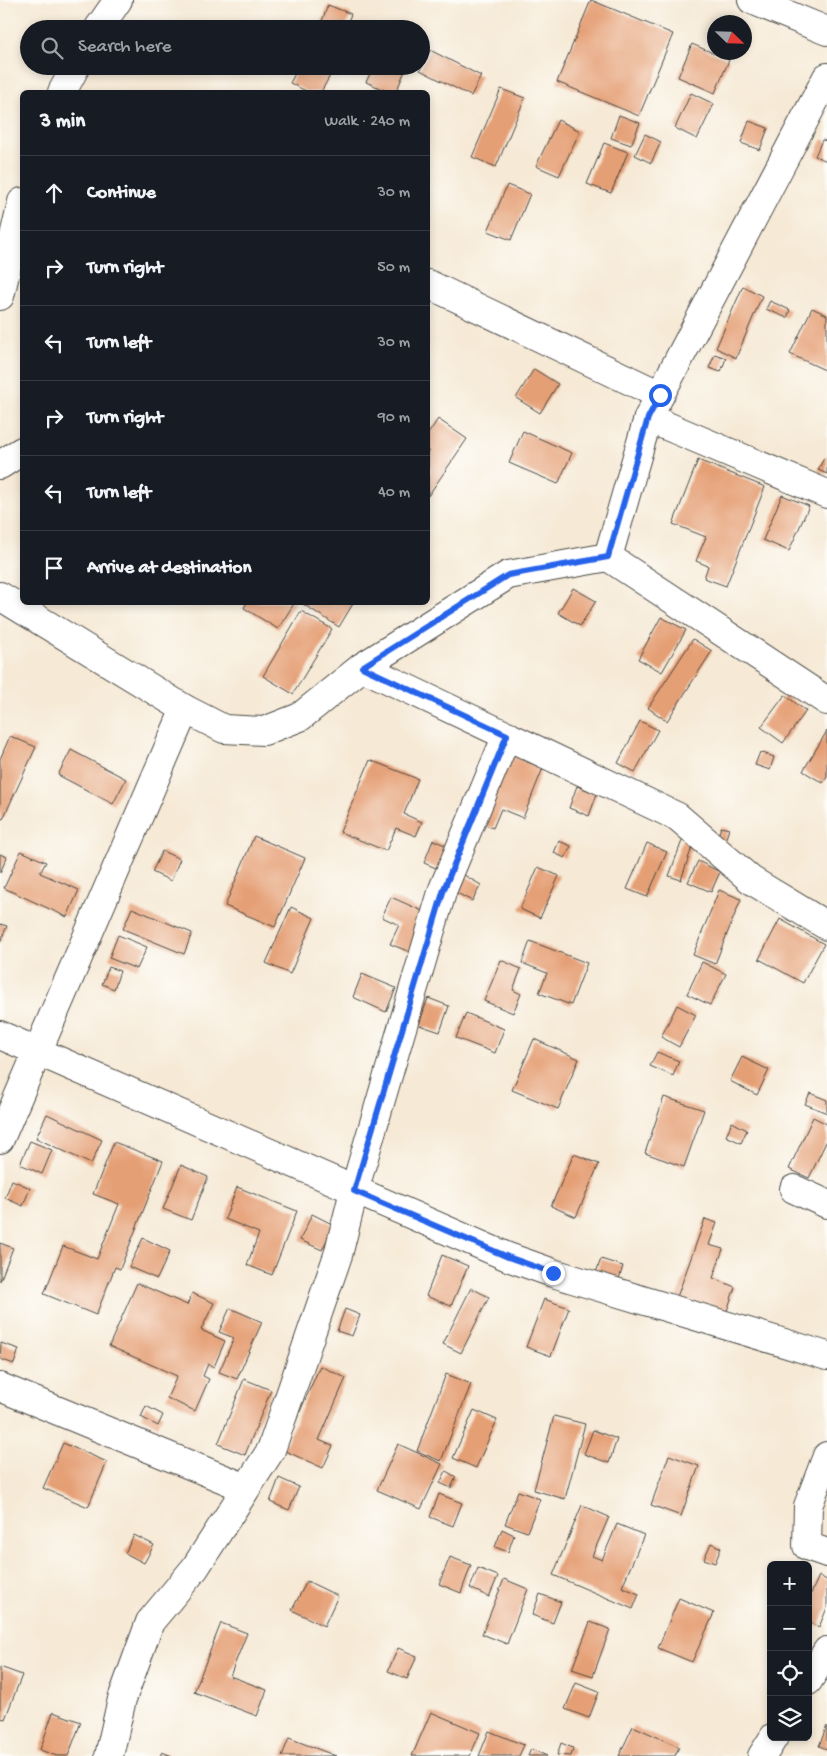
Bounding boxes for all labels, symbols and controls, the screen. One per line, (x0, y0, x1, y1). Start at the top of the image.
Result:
north arrow (707, 15, 752, 60)
search box (20, 20, 430, 75)
icon: search (38, 34, 66, 62)
text: Search here (78, 36, 172, 59)
text: 3 min (40, 110, 85, 135)
text: Walk · 240 m (325, 113, 410, 132)
icon: ahead (40, 179, 68, 207)
text: Continue (87, 182, 156, 205)
text: 30 m (377, 184, 410, 203)
icon: right (40, 254, 68, 282)
text: Turn right (87, 257, 163, 280)
text: 50 m (377, 259, 410, 278)
icon: left (40, 329, 68, 357)
text: Turn left (87, 332, 151, 355)
text: 30 m (377, 334, 410, 353)
route start (649, 384, 672, 407)
icon: right (40, 404, 68, 432)
text: Turn right (87, 407, 163, 430)
text: 90 m (378, 409, 410, 428)
icon: left (40, 479, 68, 507)
text: Turn left (87, 482, 151, 505)
text: 40 m (378, 484, 410, 503)
icon: arrive (40, 554, 68, 582)
text: Arrive at destination (87, 557, 251, 580)
route end (542, 1262, 565, 1285)
map controls (767, 1561, 812, 1741)
button: + (767, 1561, 812, 1606)
button: − (767, 1606, 812, 1651)
button: locate (767, 1651, 812, 1696)
button: layers (767, 1696, 812, 1741)

